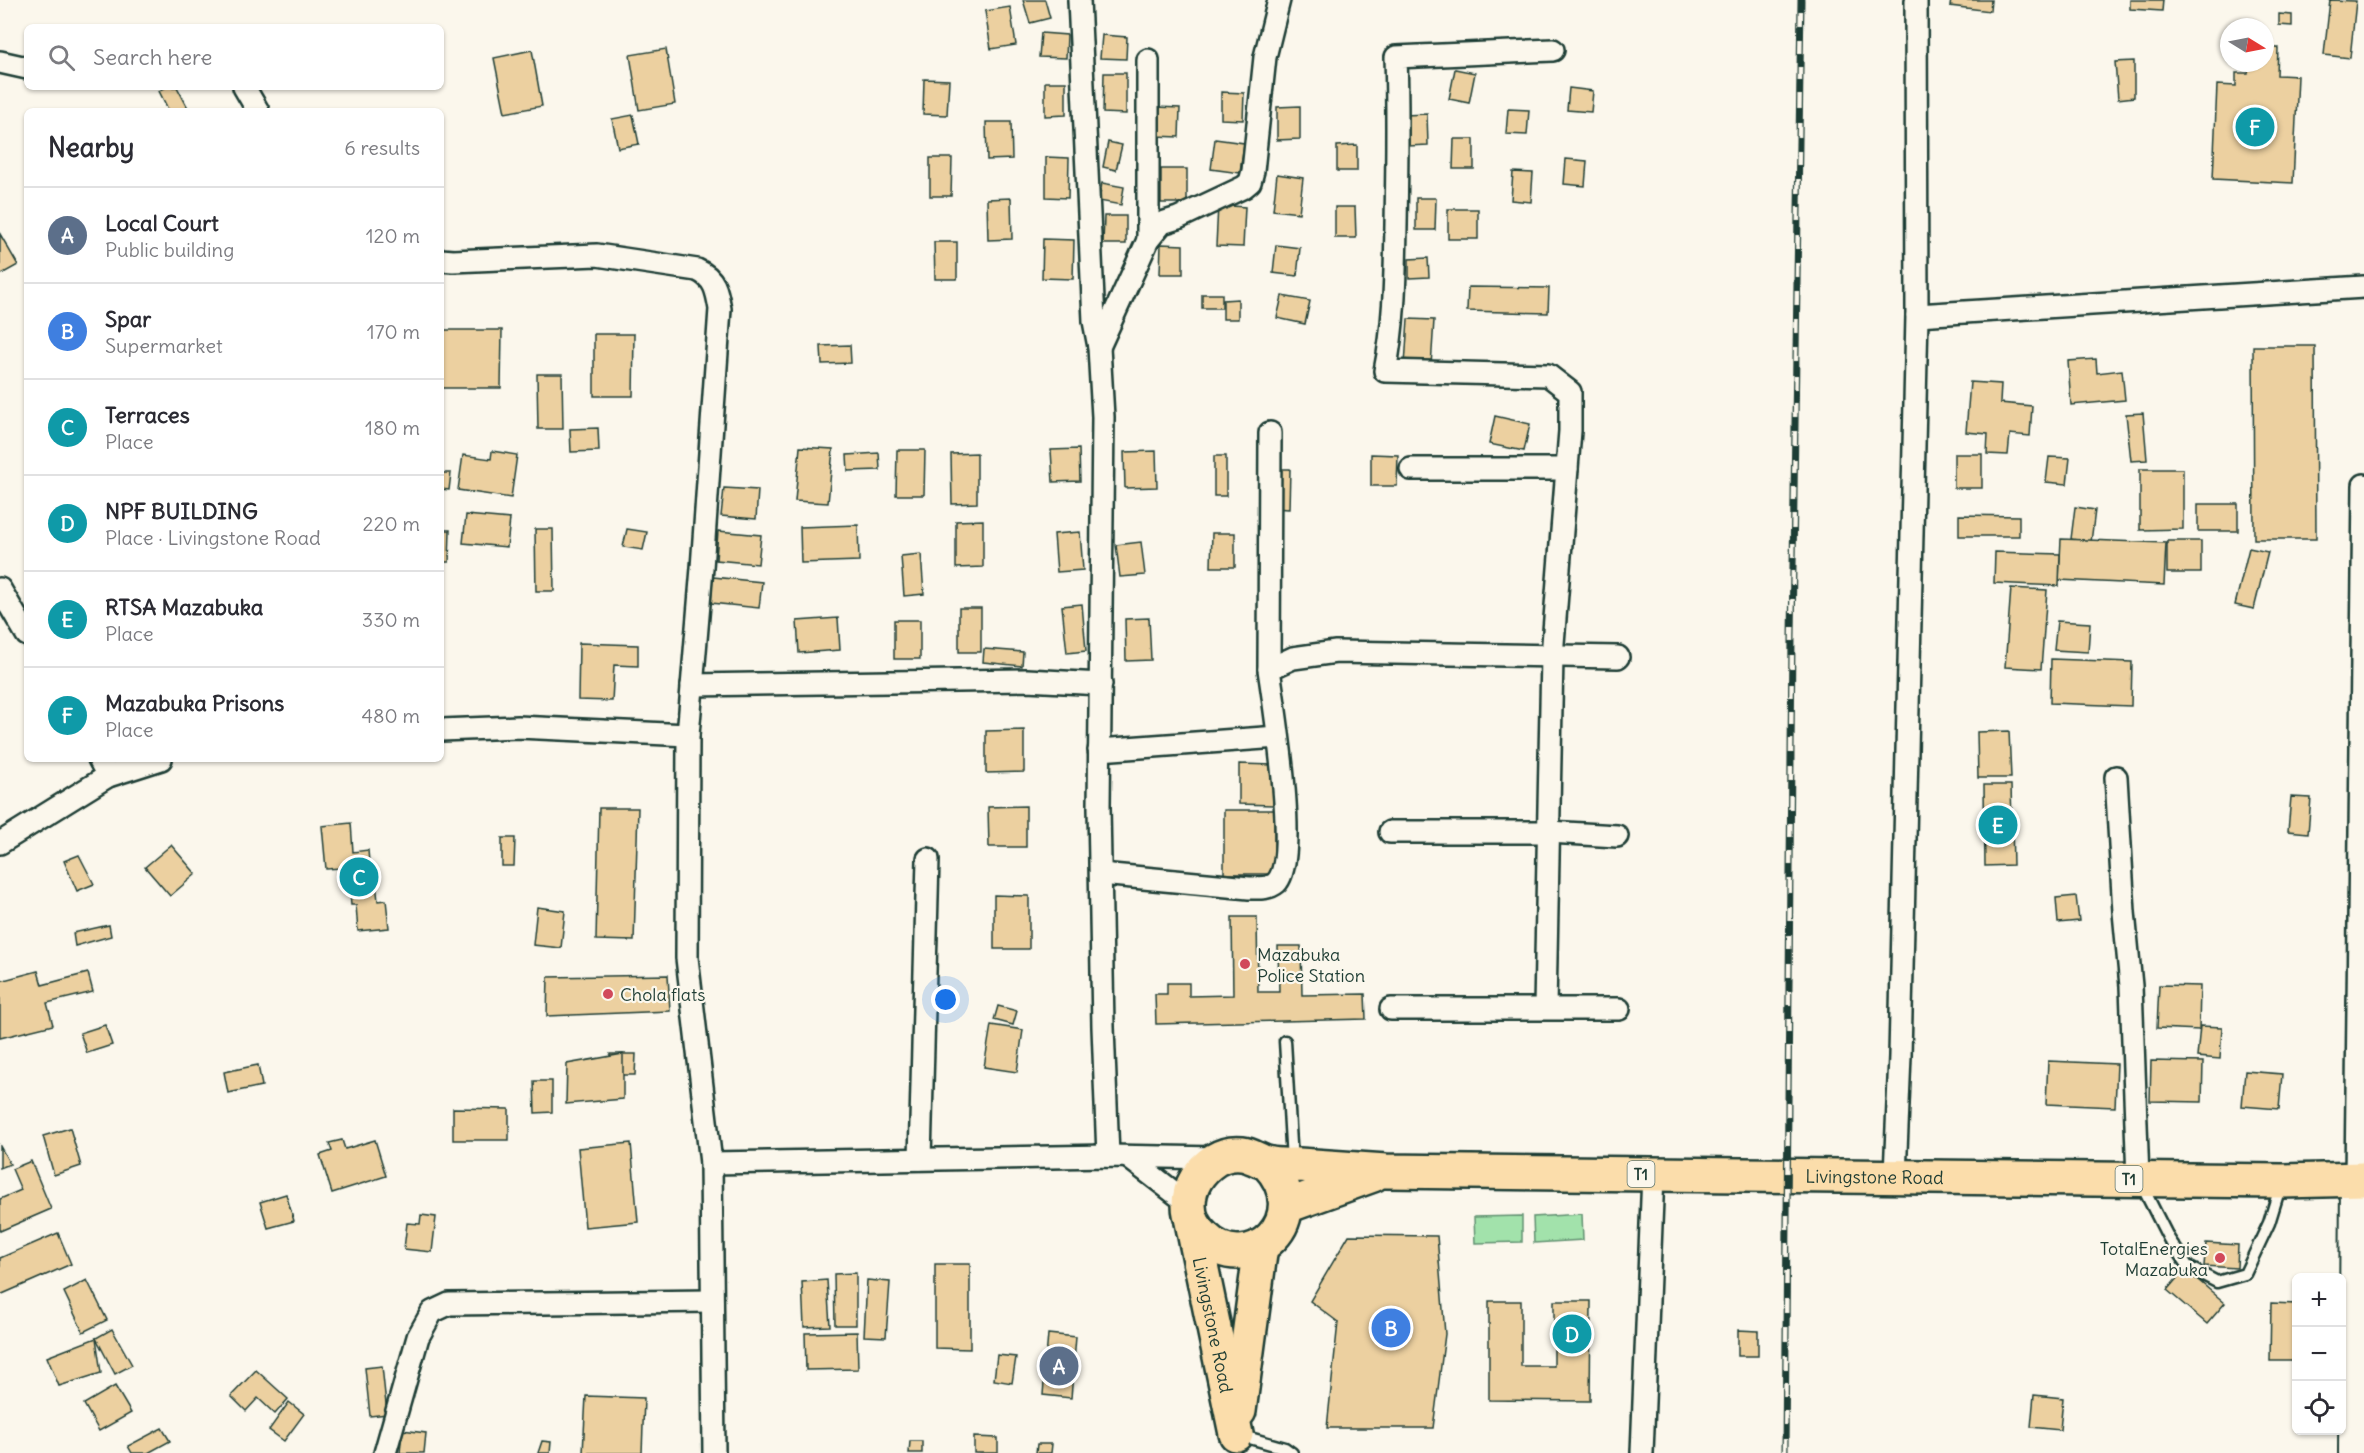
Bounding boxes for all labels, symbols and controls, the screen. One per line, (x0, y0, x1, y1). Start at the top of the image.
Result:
north arrow (2220, 18, 2274, 72)
search box (24, 24, 444, 90)
icon: search (45, 41, 78, 74)
text: Search here (93, 43, 212, 71)
pin: F (2236, 104, 2274, 150)
text: Nearby (48, 131, 134, 164)
text: 6 results (344, 135, 420, 160)
text: Local Court (105, 209, 219, 237)
text: A (61, 223, 74, 248)
text: 120 m (366, 223, 420, 248)
text: Public building (105, 237, 234, 262)
text: Spar (105, 305, 151, 333)
text: B (61, 319, 74, 344)
text: 170 m (367, 319, 420, 344)
text: Supermarket (105, 333, 223, 358)
text: Terraces (105, 401, 190, 429)
text: C (61, 415, 74, 440)
text: 180 m (365, 415, 420, 440)
text: Place (105, 429, 153, 454)
text: NPF BUILDING (105, 497, 258, 525)
text: D (60, 511, 75, 536)
text: 220 m (363, 511, 420, 536)
text: Place · Livingstone Road (105, 525, 321, 550)
text: RTSA Mazabuka (105, 593, 263, 621)
text: E (62, 607, 73, 632)
text: 330 m (362, 607, 420, 632)
text: Place (105, 621, 153, 646)
text: Mazabuka Prisons (105, 689, 284, 717)
text: F (62, 703, 73, 728)
text: 480 m (361, 703, 420, 728)
text: Place (105, 717, 153, 742)
pin: E (1978, 802, 2018, 848)
pin: C (340, 854, 378, 900)
place label: Mazabuka Police Station (1257, 943, 1365, 987)
marker: Mazabuka Police Station (1238, 957, 1252, 971)
place label: Chola flats (620, 983, 705, 1006)
your location (931, 985, 960, 1014)
marker: Chola flats (601, 987, 615, 1001)
road number: T1 (1628, 1161, 1654, 1187)
street label: Livingstone Road (1805, 1164, 1944, 1189)
road number: T1 (2116, 1166, 2142, 1192)
place label: TotalEnergies Mazabuka (2100, 1237, 2208, 1281)
marker: TotalEnergies Mazabuka (2213, 1251, 2227, 1265)
street label: Livingstone Road (1188, 1255, 1239, 1395)
map controls (2292, 1273, 2346, 1435)
button: + (2292, 1273, 2346, 1327)
pin: B (1372, 1306, 1410, 1350)
pin: D (1552, 1312, 1592, 1356)
button: − (2292, 1327, 2346, 1381)
pin: A (1040, 1344, 1078, 1388)
button: locate (2292, 1381, 2346, 1435)

